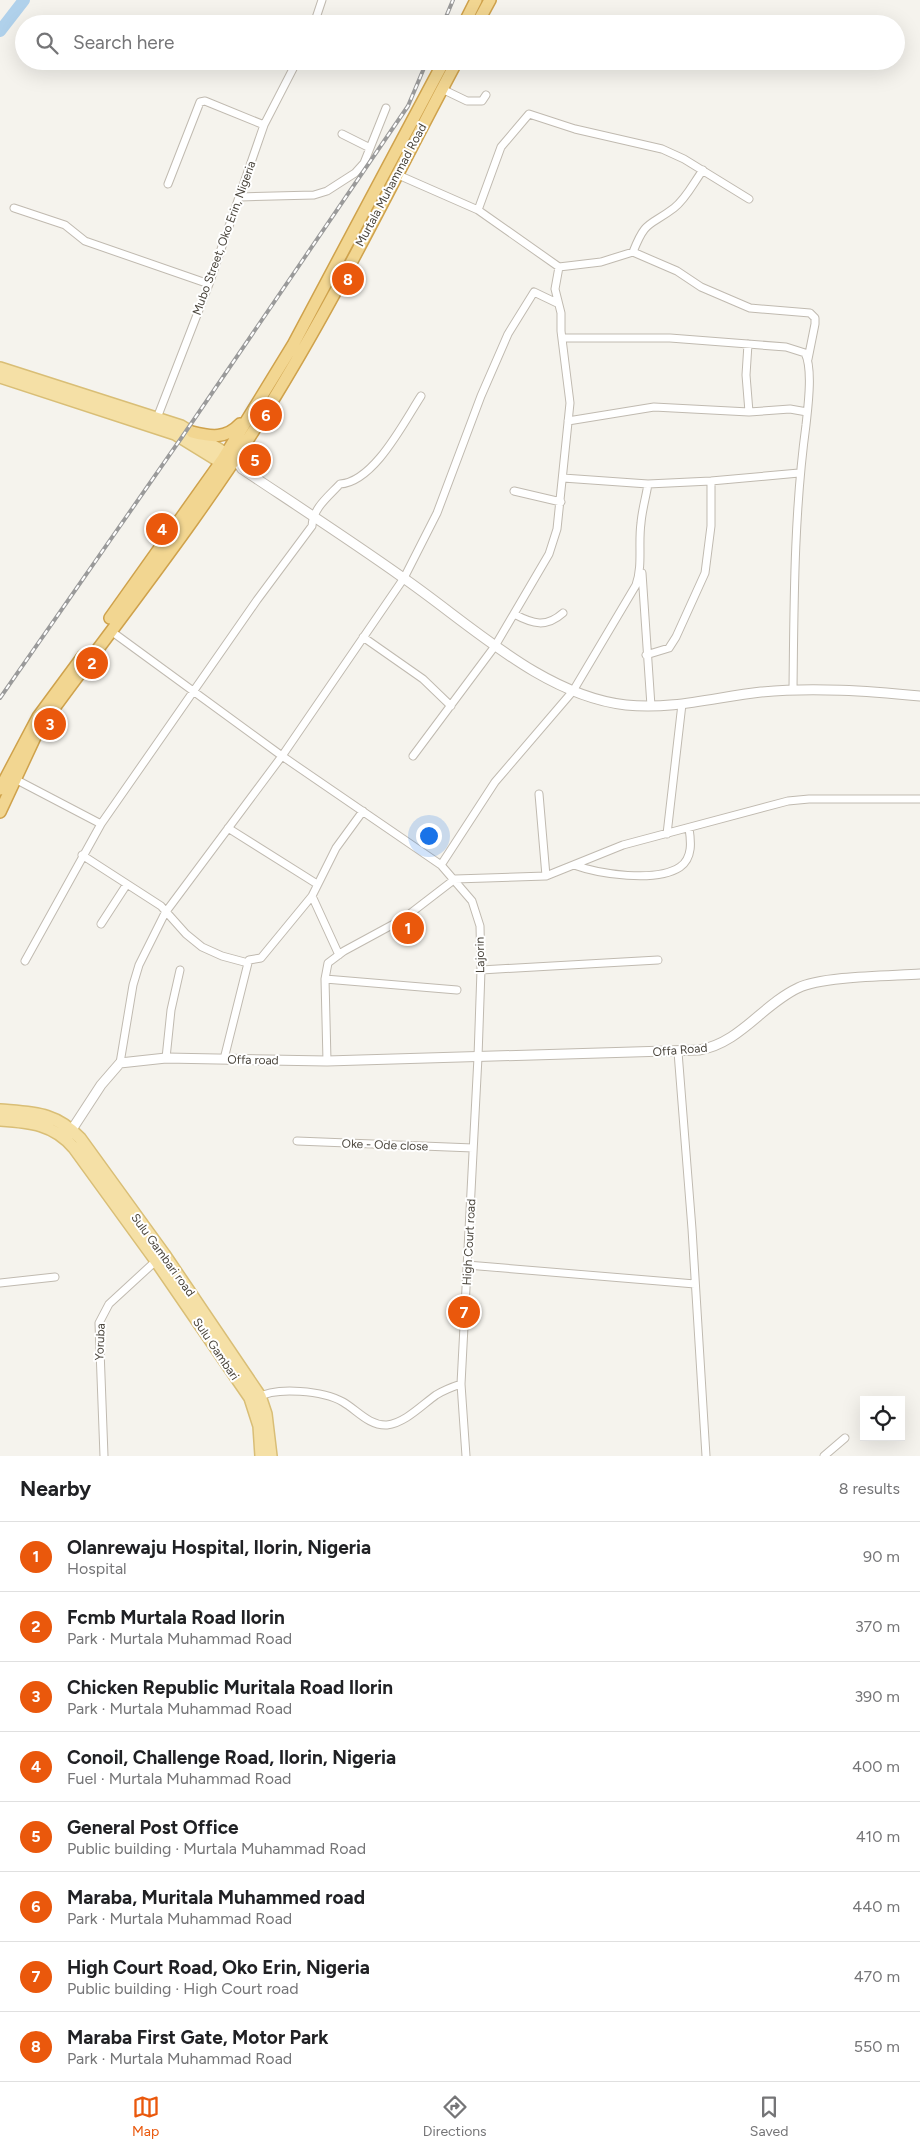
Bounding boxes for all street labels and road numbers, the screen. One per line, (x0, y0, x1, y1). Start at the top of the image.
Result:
street label: Murtala Muhammad Road (353, 121, 429, 249)
street label: Mubo Street, Oko Erin, Nigeria (190, 159, 258, 317)
street label: Lajorin (473, 937, 487, 973)
street label: Offa Road (652, 1041, 708, 1059)
street label: Offa road (227, 1053, 279, 1067)
street label: Oke - Ode close (341, 1136, 429, 1154)
street label: High Court road (460, 1198, 478, 1286)
street label: Sulu Gambari road (128, 1211, 198, 1299)
street label: Sulu Gambari (190, 1315, 242, 1383)
street label: Yoruba (92, 1323, 108, 1361)

